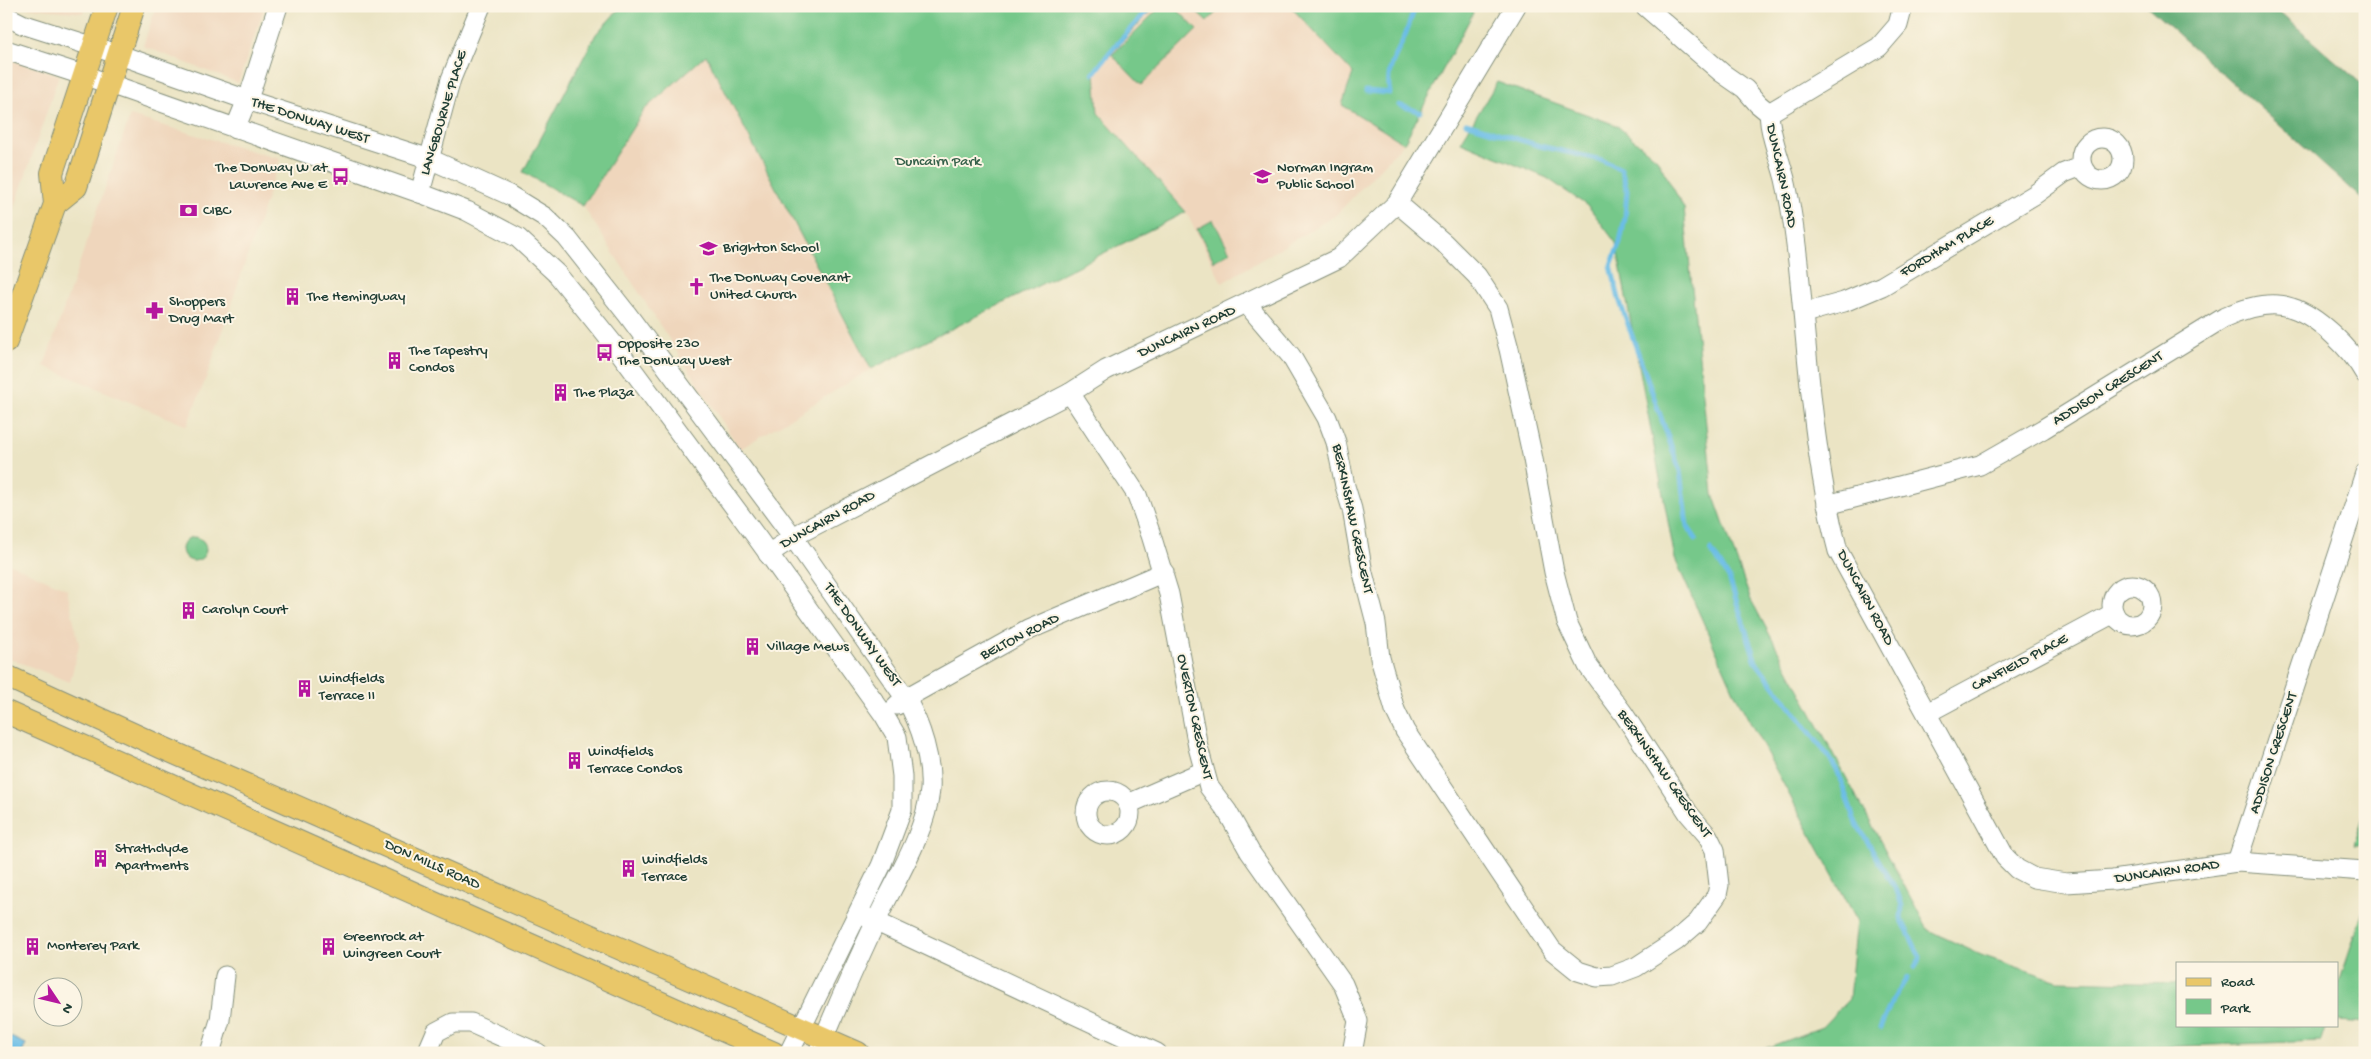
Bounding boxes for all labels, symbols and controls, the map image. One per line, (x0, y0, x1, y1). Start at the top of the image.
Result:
street label: LANGBOURNE PLACE (416, 48, 472, 178)
street label: THE DONWAY WEST (248, 93, 372, 149)
street label: DUNCAIRN ROAD (1761, 122, 1801, 230)
park label: Duncairn Park (894, 153, 982, 171)
place label: The Donway W at Lawrence Ave E (215, 159, 329, 194)
place label: Norman Ingram Public School (1276, 159, 1373, 194)
bus stop icon: The Donway W at Lawrence Ave E (331, 167, 351, 187)
school or university icon: Norman Ingram Public School (1253, 167, 1273, 187)
bank icon: CIBC (179, 201, 199, 221)
place label: CIBC (203, 202, 231, 220)
street label: FORDHAM PLACE (1896, 212, 1998, 282)
school or university icon: Brighton School (699, 238, 719, 258)
place label: Brighton School (722, 239, 819, 257)
place label: The Donway Covenant United Church (709, 269, 852, 304)
church icon: The Donway Covenant United Church (686, 277, 706, 297)
building icon: The Hemingway (283, 287, 303, 307)
place label: The Hemingway (306, 288, 406, 306)
place label: Shoppers Drug Mart (168, 293, 235, 328)
pharmacy icon: Shoppers Drug Mart (145, 301, 165, 321)
street label: DUNCAIRN ROAD (1134, 301, 1239, 363)
place label: Opposite 230 The Donway West (617, 335, 733, 370)
place label: The Tapestry Condos (408, 342, 488, 377)
bus stop icon: Opposite 230 The Donway West (594, 343, 614, 363)
street label: ADDISON CRESCENT (2050, 347, 2168, 430)
building icon: The Tapestry Condos (385, 350, 405, 370)
building icon: The Plaza (550, 383, 570, 403)
place label: The Plaza (573, 384, 635, 402)
street label: BERKINSHAW CRESCENT (1327, 442, 1377, 597)
street label: DUNCAIRN ROAD (777, 486, 879, 554)
street label: DUNCAIRN ROAD (1832, 546, 1898, 649)
street label: THE DONWAY WEST (819, 579, 905, 691)
building icon: Carolyn Court (178, 600, 198, 620)
place label: Carolyn Court (202, 601, 289, 619)
street label: BELTON ROAD (977, 609, 1063, 665)
street label: CANFIELD PLACE (1969, 630, 2072, 696)
building icon: Village Mews (743, 637, 763, 657)
place label: Village Mews (766, 638, 849, 656)
street label: OVERTON CRESCENT (1172, 652, 1216, 783)
place label: Windfields Terrace II (318, 670, 385, 705)
building icon: Windfields Terrace II (295, 678, 315, 698)
street label: ADDISON CRESCENT (2246, 689, 2303, 816)
street label: BERKINSHAW CRESCENT (1612, 706, 1716, 843)
place label: Windfields Terrace Condos (587, 743, 682, 778)
building icon: Windfields Terrace Condos (564, 751, 584, 771)
street label: DON MILLS ROAD (380, 835, 483, 894)
place label: Strathclyde Apartments (115, 840, 189, 875)
building icon: Strathclyde Apartments (91, 848, 111, 868)
place label: Windfields Terrace (641, 851, 708, 886)
street label: DUNCAIRN ROAD (2113, 856, 2221, 888)
building icon: Windfields Terrace (618, 859, 638, 879)
place label: Greenrock at Wingreen Court (343, 928, 442, 963)
building icon: Monterey Park (23, 936, 43, 956)
building icon: Greenrock at Wingreen Court (319, 936, 339, 956)
place label: Monterey Park (47, 937, 140, 955)
legend (2176, 962, 2338, 1026)
text: Road (2221, 974, 2255, 992)
north arrow (32, 976, 82, 1026)
text: N (57, 999, 76, 1017)
text: Park (2220, 1000, 2251, 1018)

